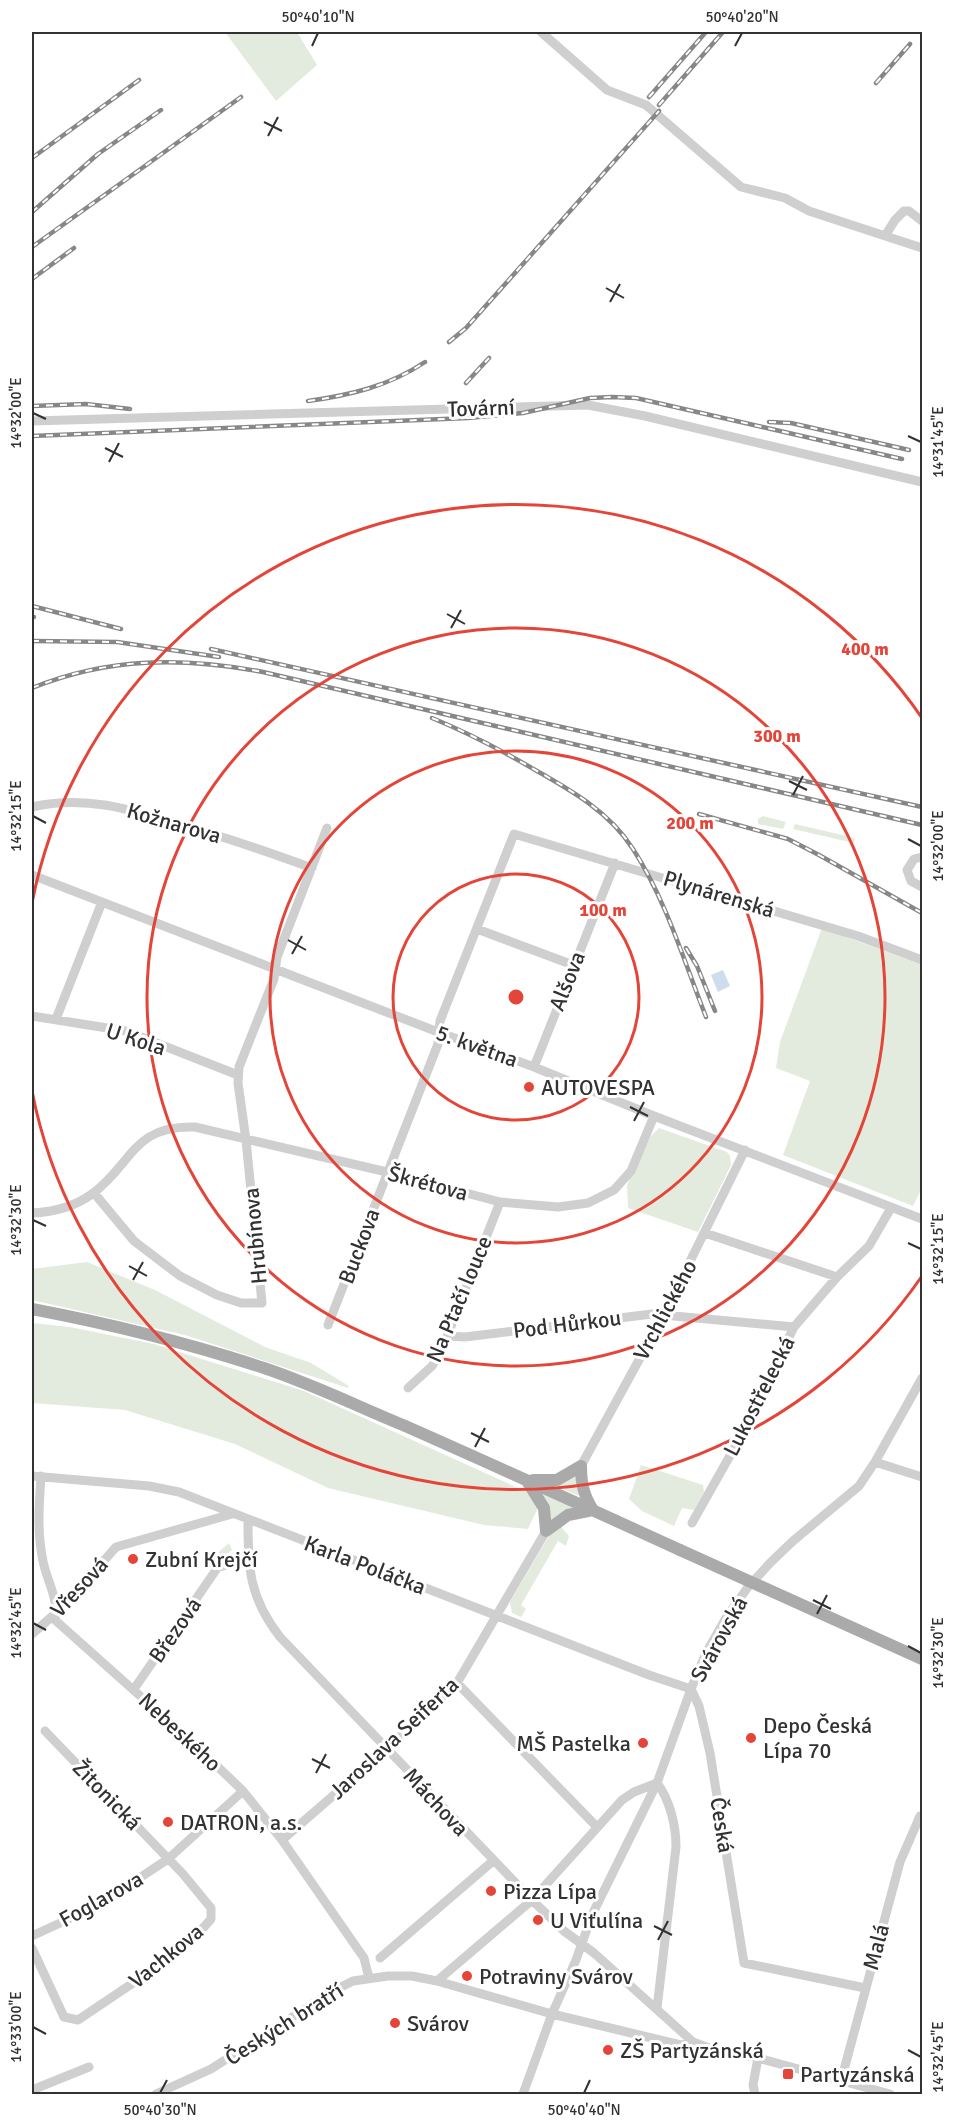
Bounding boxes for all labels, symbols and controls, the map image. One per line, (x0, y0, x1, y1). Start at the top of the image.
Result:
text: 50°40'10"N (281, 8, 355, 26)
text: 50°40'20"N (705, 8, 779, 26)
text: 14°32'00"E (7, 377, 25, 449)
street label: Tovární (447, 393, 515, 423)
text: 14°31'45"E (929, 406, 947, 478)
text: 400 m (841, 638, 889, 660)
text: 300 m (753, 725, 801, 747)
text: 14°32'15"E (7, 780, 25, 852)
street label: Kožnarova (124, 797, 224, 849)
text: 14°32'00"E (929, 810, 947, 882)
text: 200 m (666, 812, 714, 834)
street label: Plynárenská (660, 864, 778, 924)
text: 100 m (579, 899, 627, 921)
street label: Alšova (543, 947, 591, 1015)
centre of rings (506, 987, 526, 1007)
street label: U Kola (103, 1017, 169, 1061)
street label: 5. května (432, 1019, 522, 1073)
place label: AUTOVESPA (541, 1074, 656, 1101)
marker: AUTOVESPA (522, 1080, 536, 1094)
street label: Škrétova (385, 1159, 471, 1207)
text: 14°32'30"E (7, 1184, 25, 1256)
street label: Hrubínova (237, 1187, 273, 1285)
street label: Buckova (332, 1204, 386, 1288)
text: 14°32'15"E (929, 1213, 947, 1285)
street label: Na Ptačí louce (420, 1232, 498, 1366)
street label: Vrchlického (627, 1255, 703, 1365)
street label: Pod Hůrkou (511, 1304, 623, 1344)
street label: Lukostřelecká (717, 1332, 801, 1460)
street label: Karla Poláčka (300, 1529, 430, 1601)
place label: Zubní Krejčí (145, 1546, 258, 1573)
street label: Vřesová (44, 1551, 114, 1623)
marker: Zubní Krejčí (126, 1552, 140, 1566)
text: 14°32'45"E (7, 1587, 25, 1659)
street label: Svárovská (684, 1591, 754, 1687)
street label: Březová (143, 1592, 207, 1668)
text: 14°32'30"E (929, 1617, 947, 1689)
street label: Jaroslava Seiferta (324, 1671, 464, 1805)
street label: Nebeského (133, 1687, 227, 1777)
place label: Depo Česká Lípa 70 (763, 1712, 872, 1764)
place label: MŠ Pastelka (516, 1730, 631, 1757)
marker: Depo Česká Lípa 70 (744, 1731, 758, 1745)
marker: MŠ Pastelka (636, 1736, 650, 1750)
street label: Žitonická (67, 1754, 147, 1836)
street label: Máchova (398, 1762, 474, 1842)
street label: Česká (704, 1795, 740, 1855)
place label: DATRON, a.s. (180, 1809, 302, 1836)
marker: DATRON, a.s. (161, 1815, 175, 1829)
street label: Foglarova (54, 1865, 148, 1933)
place label: Pizza Lípa (503, 1878, 597, 1905)
marker: Pizza Lípa (484, 1884, 498, 1898)
place label: U Viťulína (550, 1907, 643, 1934)
marker: U Viťulína (531, 1913, 545, 1927)
street label: Vachkova (123, 1918, 209, 1994)
street label: Malá (857, 1921, 895, 1973)
place label: Potraviny Svárov (479, 1963, 633, 1990)
marker: Potraviny Svárov (460, 1969, 474, 1983)
street label: Českých bratří (220, 1977, 348, 2071)
text: 14°33'00"E (7, 1991, 25, 2063)
place label: Svárov (407, 2010, 469, 2037)
marker: Svárov (388, 2016, 402, 2030)
text: 14°32'45"E (929, 2021, 947, 2093)
place label: ZŠ Partyzánská (620, 2037, 764, 2064)
marker: ZŠ Partyzánská (601, 2043, 615, 2057)
place label: Partyzánská (800, 2061, 915, 2088)
marker: Partyzánská (781, 2067, 795, 2081)
text: 50°40'30"N (123, 2101, 197, 2119)
text: 50°40'40"N (547, 2101, 621, 2119)

